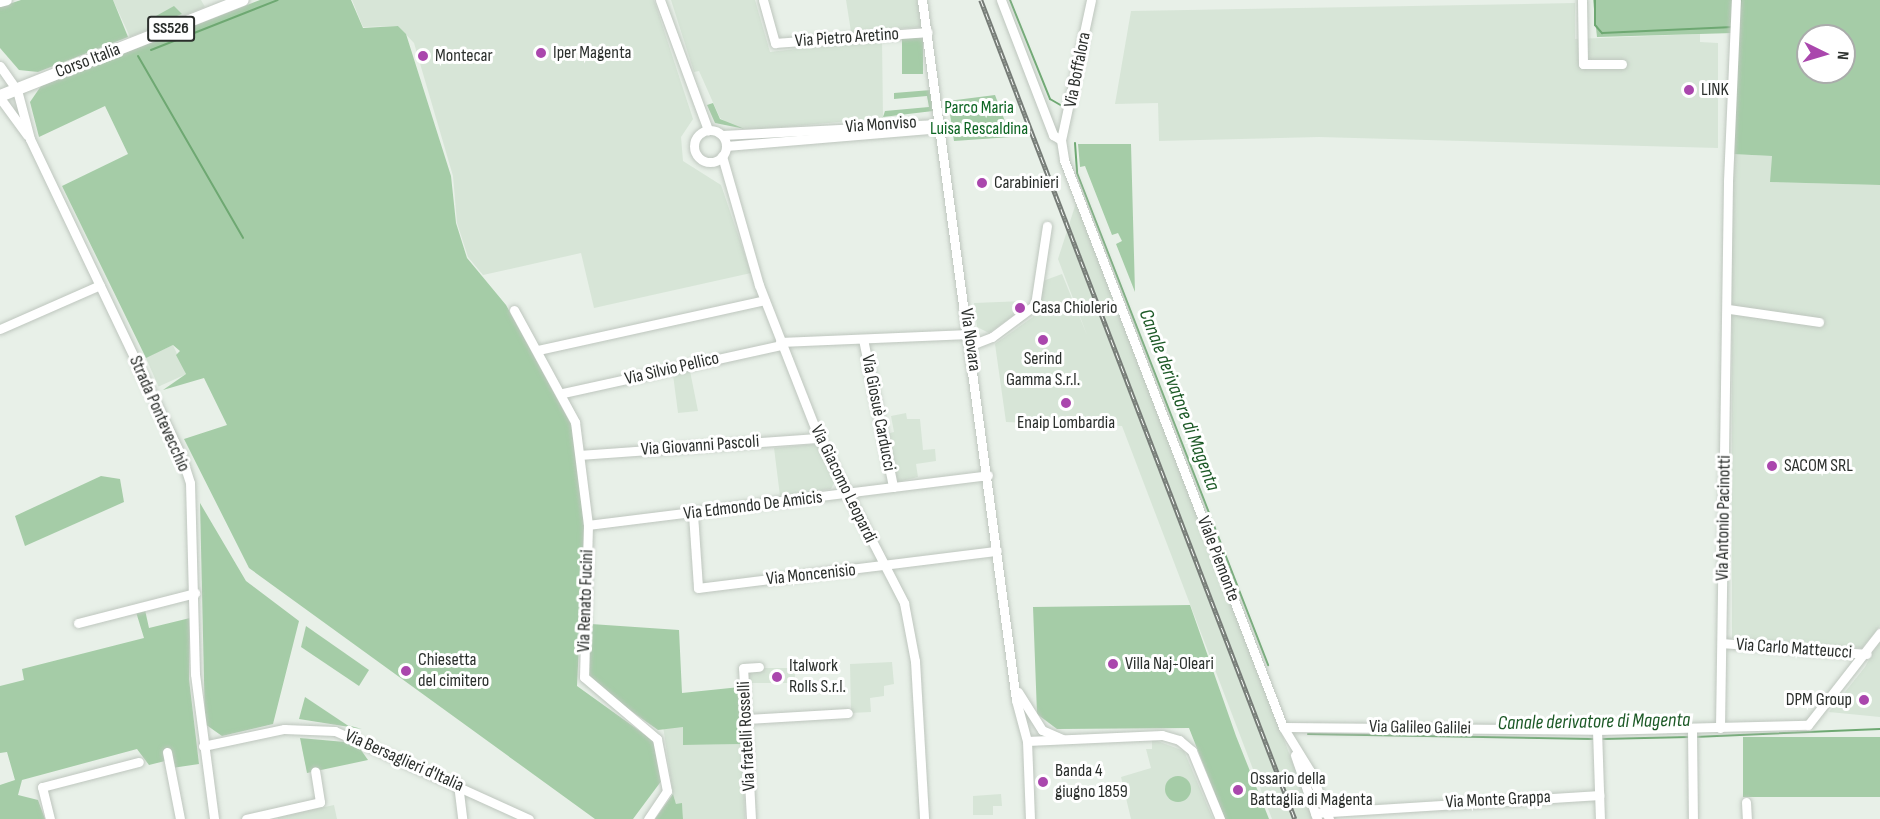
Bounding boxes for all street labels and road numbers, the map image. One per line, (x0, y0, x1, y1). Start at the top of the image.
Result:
road number: SS526 (147, 16, 195, 42)
street label: Via Pietro Aretino (794, 24, 900, 52)
street label: Via Boffalora (1060, 30, 1096, 110)
street label: Corso Italia (53, 39, 123, 83)
street label: Via Monviso (845, 112, 917, 138)
street label: Via Novara (955, 307, 985, 373)
street label: Via Silvio Pellico (623, 348, 721, 390)
street label: Strada Pontevecchio (124, 353, 194, 475)
street label: Via Giosuè Carducci (856, 353, 900, 473)
street label: Via Giacomo Leopardi (805, 422, 881, 546)
street label: Via Giovanni Pascoli (640, 431, 760, 461)
street label: Via Antonio Pacinotti (1712, 455, 1736, 581)
street label: Via Edmondo De Amicis (682, 487, 824, 525)
street label: Viale Piemonte (1192, 513, 1244, 605)
street label: Via Renato Fucini (573, 549, 599, 653)
street label: Via Moncenisio (765, 560, 857, 590)
street label: Via Carlo Matteucci (1735, 634, 1853, 664)
street label: Via fratelli Rosselli (733, 680, 761, 792)
street label: Via Galileo Galilei (1369, 716, 1471, 740)
street label: Via Bersaglieri d'Italia (341, 725, 467, 797)
street label: Via Monte Grappa (1445, 786, 1551, 814)

